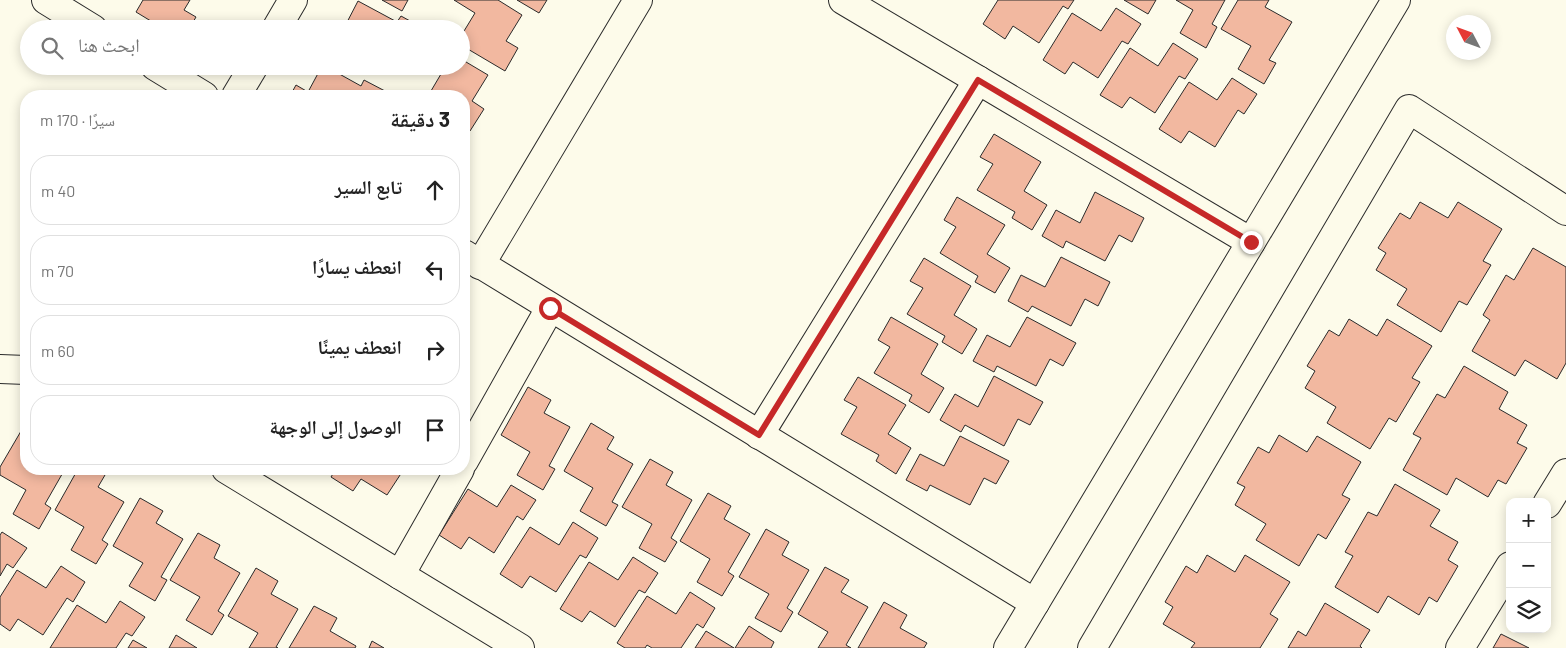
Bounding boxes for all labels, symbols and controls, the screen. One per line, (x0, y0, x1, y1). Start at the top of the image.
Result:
north arrow (1446, 15, 1491, 60)
search box (20, 20, 470, 75)
text: ابحث هنا (78, 33, 140, 56)
icon: search (38, 34, 66, 62)
text: 3 دقيقة (390, 106, 450, 131)
text: سيرًا · 170 m (40, 110, 115, 129)
text: تابع السير (335, 175, 402, 198)
icon: ahead (421, 176, 449, 204)
text: 40 m (41, 181, 75, 200)
route end (1240, 231, 1263, 254)
text: انعطف يسارًا (312, 255, 402, 278)
icon: left (421, 256, 449, 284)
text: 70 m (41, 261, 74, 280)
route start (539, 297, 562, 320)
text: انعطف يمينًا (318, 335, 402, 358)
icon: right (421, 336, 449, 364)
text: 60 m (41, 341, 75, 360)
text: الوصول إلى الوجهة (269, 415, 402, 438)
icon: arrive (421, 416, 449, 444)
map controls (1506, 498, 1551, 633)
button: + (1506, 498, 1551, 543)
button: − (1506, 543, 1551, 588)
button: layers (1506, 588, 1551, 633)

